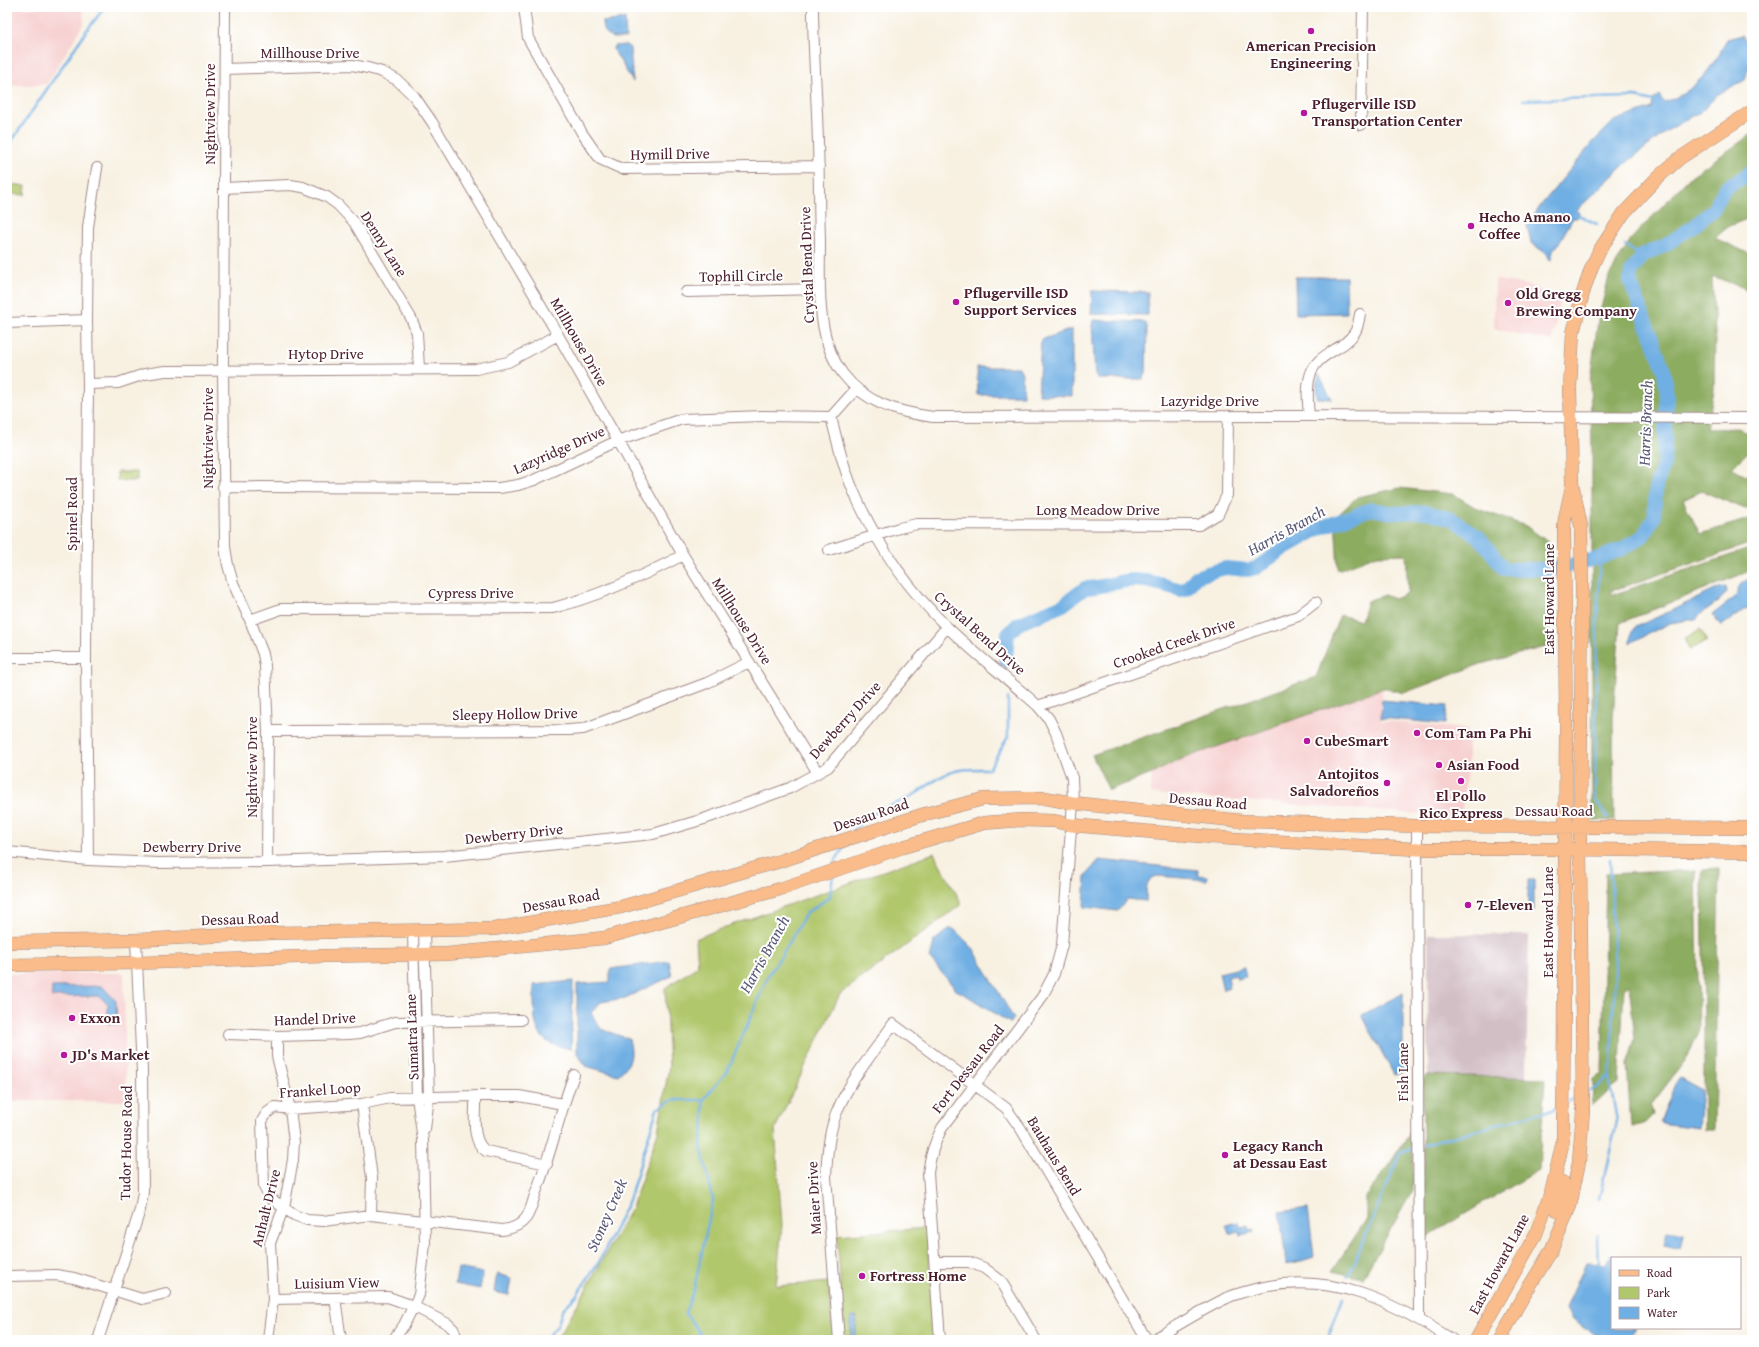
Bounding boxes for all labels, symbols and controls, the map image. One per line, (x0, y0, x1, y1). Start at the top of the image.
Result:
marker: American Precision Engineering (1306, 26, 1316, 36)
place label: American Precision Engineering (1246, 35, 1376, 73)
street label: Millhouse Drive (260, 42, 360, 63)
street label: Nightview Drive (199, 63, 220, 165)
place label: Pflugerville ISD Transportation Center (1312, 93, 1463, 131)
marker: Pflugerville ISD Transportation Center (1299, 108, 1309, 118)
street label: Hymill Drive (630, 142, 710, 165)
street label: Crystal Bend Drive (794, 206, 819, 324)
place label: Hecho Amano Coffee (1479, 206, 1571, 244)
street label: Denny Lane (356, 207, 413, 281)
marker: Hecho Amano Coffee (1466, 221, 1476, 231)
street label: Tophill Circle (699, 264, 783, 287)
place label: Pflugerville ISD Support Services (964, 282, 1077, 320)
place label: Old Gregg Brewing Company (1516, 283, 1637, 321)
street label: Millhouse Drive (546, 294, 613, 390)
marker: Pflugerville ISD Support Services (951, 297, 961, 307)
marker: Old Gregg Brewing Company (1503, 298, 1513, 308)
street label: Hytop Drive (288, 343, 364, 364)
water label: Harris Branch (1631, 380, 1658, 467)
street label: Nightview Drive (197, 387, 218, 489)
street label: Lazyridge Drive (1161, 390, 1259, 411)
street label: Lazyridge Drive (510, 420, 608, 479)
street label: Spinel Road (61, 477, 82, 551)
street label: Long Meadow Drive (1036, 499, 1160, 520)
water label: Harris Branch (1242, 499, 1329, 562)
street label: East Howard Lane (1538, 543, 1559, 655)
street label: Millhouse Drive (707, 573, 778, 668)
street label: Cypress Drive (428, 582, 514, 603)
street label: Crystal Bend Drive (930, 586, 1031, 679)
street label: Crooked Creek Drive (1110, 612, 1238, 673)
street label: Dewberry Drive (804, 676, 885, 763)
street label: Sleepy Hollow Drive (452, 702, 578, 725)
street label: Nightview Drive (241, 716, 262, 818)
place label: Com Tam Pa Phi (1425, 722, 1532, 743)
marker: Com Tam Pa Phi (1412, 728, 1422, 738)
place label: CubeSmart (1315, 730, 1389, 751)
marker: CubeSmart (1302, 736, 1312, 746)
place label: Asian Food (1447, 754, 1520, 775)
marker: Asian Food (1434, 760, 1444, 770)
place label: Antojitos Salvadoreños (1290, 763, 1379, 801)
marker: El Pollo Rico Express (1456, 776, 1466, 786)
marker: Antojitos Salvadoreños (1382, 778, 1392, 788)
place label: El Pollo Rico Express (1419, 785, 1503, 823)
street label: Dessau Road (1168, 787, 1248, 814)
street label: Dessau Road (831, 792, 911, 837)
street label: Dessau Road (1515, 800, 1593, 821)
street label: Dewberry Drive (464, 818, 564, 849)
street label: Dewberry Drive (143, 836, 241, 857)
street label: East Howard Lane (1537, 866, 1558, 978)
street label: Dessau Road (521, 883, 601, 918)
place label: 7-Eleven (1476, 894, 1533, 915)
marker: 7-Eleven (1463, 900, 1473, 910)
street label: Dessau Road (201, 907, 279, 930)
water label: Harris Branch (732, 911, 795, 998)
street label: Sumatra Lane (399, 993, 424, 1081)
place label: Exxon (80, 1007, 121, 1028)
street label: Handel Drive (274, 1007, 356, 1030)
marker: Exxon (67, 1013, 77, 1023)
street label: Fort Dessau Road (926, 1020, 1009, 1117)
street label: Fish Lane (1392, 1042, 1413, 1102)
place label: JD's Market (69, 1044, 150, 1065)
marker: JD's Market (59, 1050, 69, 1060)
street label: Frankel Loop (279, 1076, 361, 1103)
street label: Tudor House Road (114, 1085, 137, 1201)
street label: Bauhaus Bend (1023, 1112, 1086, 1199)
place label: Legacy Ranch at Dessau East (1233, 1135, 1327, 1173)
marker: Legacy Ranch at Dessau East (1220, 1150, 1230, 1160)
street label: Maier Drive (801, 1161, 826, 1235)
street label: Anhalt Drive (246, 1167, 285, 1249)
water label: Stoney Creek (579, 1174, 633, 1255)
street label: East Howard Lane (1463, 1210, 1534, 1318)
legend (1611, 1257, 1741, 1329)
text: Road (1647, 1264, 1673, 1281)
place label: Fortress Home (870, 1265, 967, 1286)
street label: Luisium View (294, 1271, 380, 1294)
marker: Fortress Home (857, 1271, 867, 1281)
text: Park (1647, 1284, 1671, 1301)
text: Water (1647, 1304, 1677, 1321)

